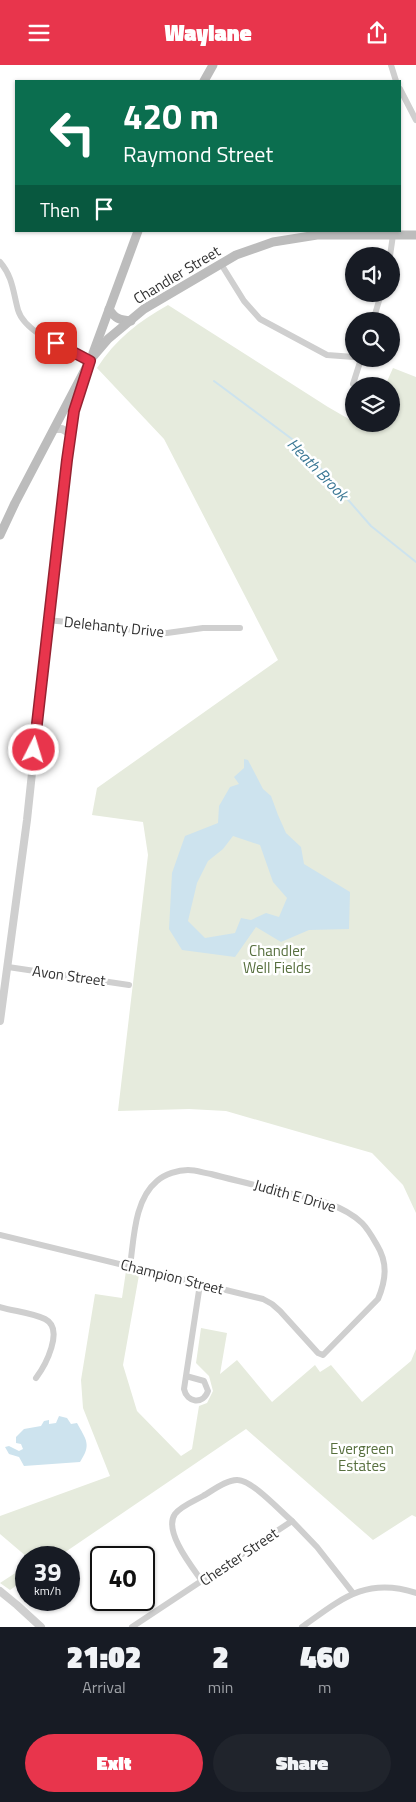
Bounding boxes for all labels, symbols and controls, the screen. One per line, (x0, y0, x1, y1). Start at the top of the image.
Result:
text: Waylane (164, 16, 252, 50)
icon: menu (25, 19, 53, 47)
icon: share (363, 19, 391, 47)
text: 420 m (123, 89, 219, 143)
icon: left (40, 100, 105, 165)
text: Raymond Street (123, 137, 273, 171)
text: Then (40, 195, 80, 224)
icon: arrive (90, 195, 118, 223)
street label: Chandler Street (129, 239, 225, 310)
map controls (345, 247, 400, 432)
button: sound (345, 247, 400, 302)
button: search (345, 312, 400, 367)
pin (35, 322, 77, 364)
icon: arrive (42, 329, 70, 357)
button: layers (345, 377, 400, 432)
water label: Heath Brook (282, 432, 355, 507)
street label: Delehanty Drive (63, 610, 165, 643)
position arrow (7, 723, 59, 775)
park label: Chandler Well Fields (243, 939, 311, 979)
street label: Avon Street (31, 959, 108, 992)
street label: Judith E Drive (251, 1173, 339, 1218)
street label: Champion Street (118, 1253, 227, 1301)
park label: Evergreen Estates (330, 1437, 394, 1477)
street label: Chester Street (195, 1521, 283, 1592)
speed limit sign: 40 (90, 1546, 155, 1611)
text: 39 (33, 1553, 62, 1591)
text: km/h (34, 1581, 61, 1600)
text: 21:02 (67, 1634, 141, 1680)
text: 2 (212, 1634, 229, 1680)
text: 460 (300, 1634, 349, 1680)
text: Arrival (82, 1675, 126, 1699)
text: min (208, 1675, 233, 1699)
text: m (318, 1675, 331, 1699)
button: Exit (25, 1734, 203, 1792)
button: Share (213, 1734, 391, 1792)

